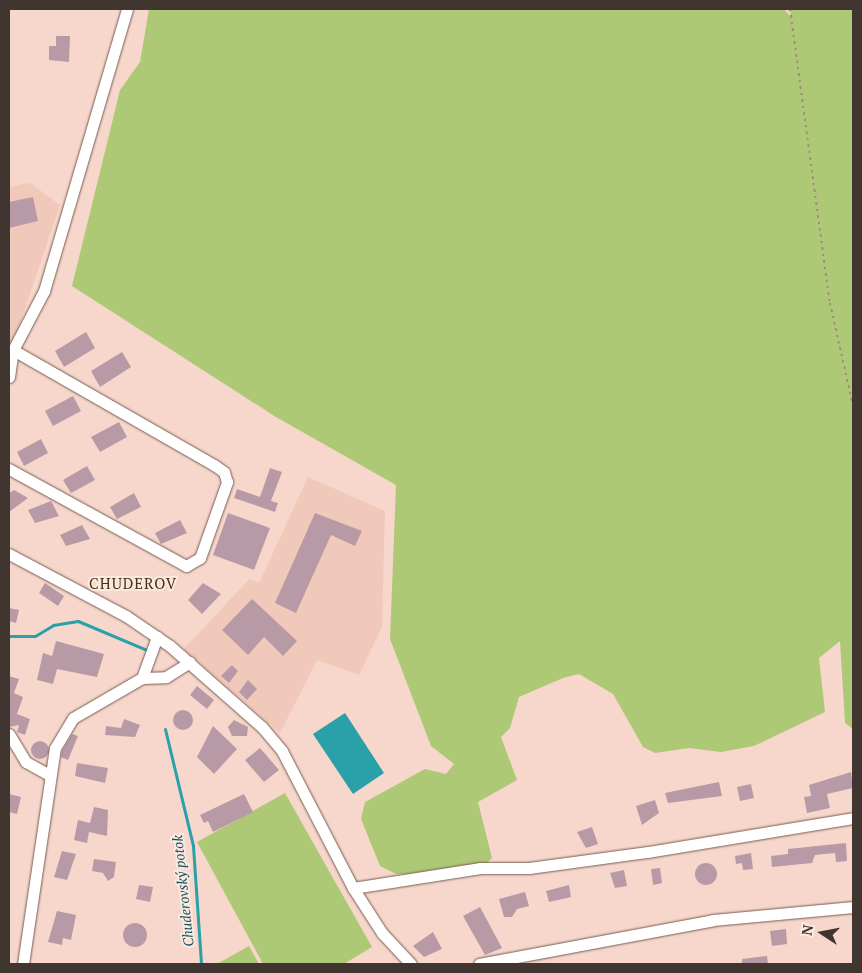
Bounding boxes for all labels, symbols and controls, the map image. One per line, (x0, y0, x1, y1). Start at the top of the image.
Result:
district label: CHUDEROV (88, 575, 178, 593)
water label: Chuderovský potok (169, 834, 197, 948)
north arrow (797, 908, 847, 958)
text: N (796, 923, 817, 937)

